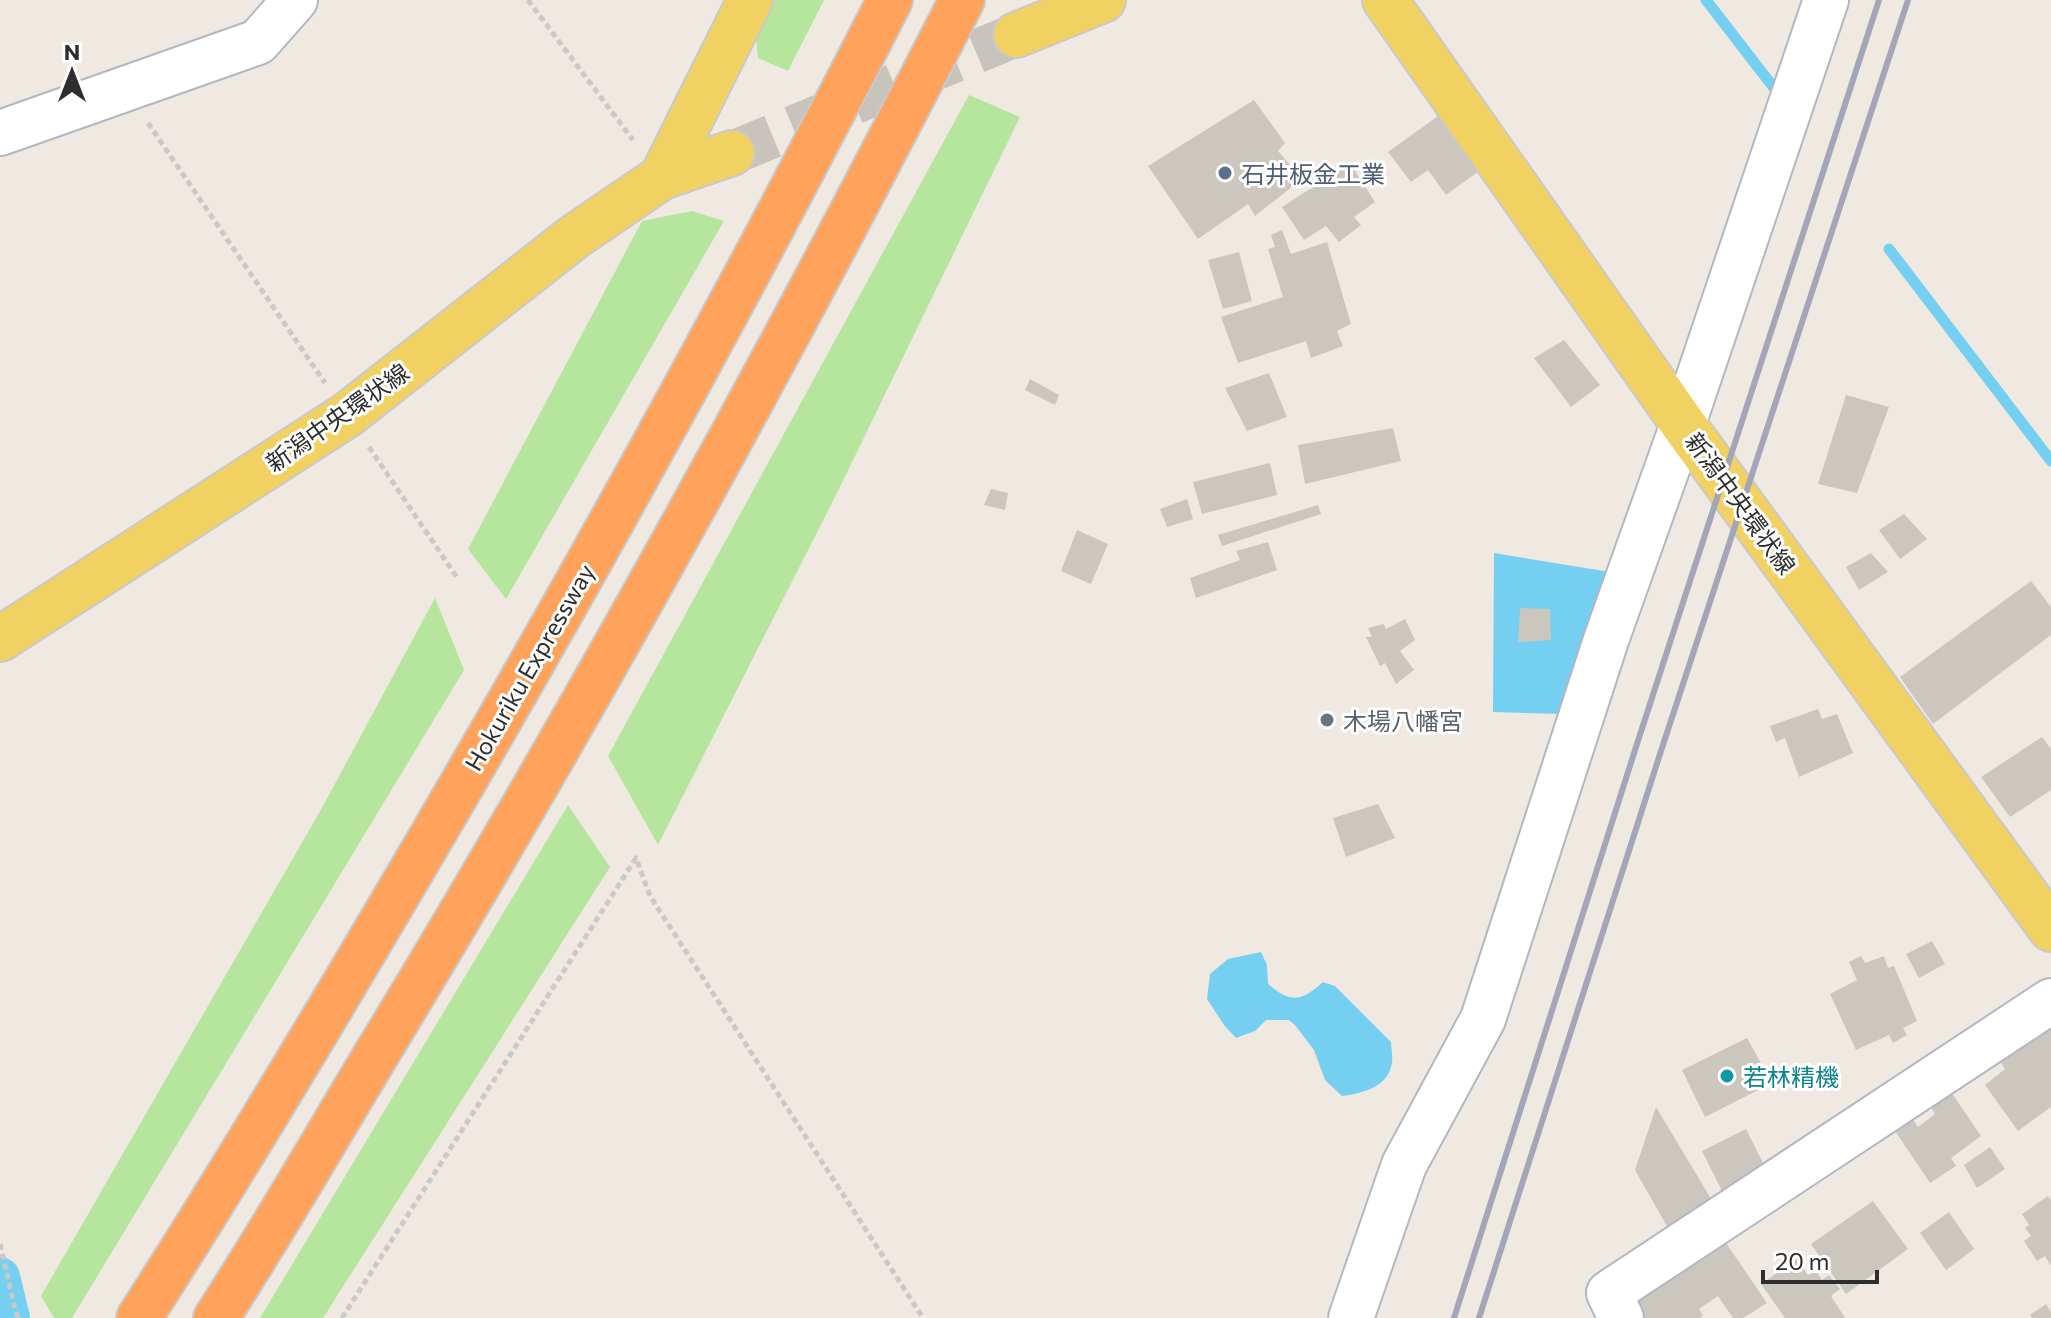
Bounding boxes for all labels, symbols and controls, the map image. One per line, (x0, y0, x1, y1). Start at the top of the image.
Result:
north arrow (32, 32, 112, 112)
text: N (64, 38, 80, 65)
place label: 石井板金工業 (1241, 159, 1385, 188)
marker: 石井板金工業 (1216, 164, 1234, 182)
street label: 新潟中央環状線 (260, 357, 414, 477)
street label: 新潟中央環状線 (1680, 427, 1802, 579)
street label: Hokuriku Expressway (458, 559, 600, 775)
place label: 木場八幡宮 (1343, 706, 1463, 735)
marker: 木場八幡宮 (1318, 711, 1336, 729)
place label: 若林精機 (1743, 1062, 1839, 1091)
marker: 若林精機 (1718, 1067, 1736, 1085)
scale bar (1763, 1234, 1877, 1284)
text: 20 m (1775, 1246, 1829, 1275)

